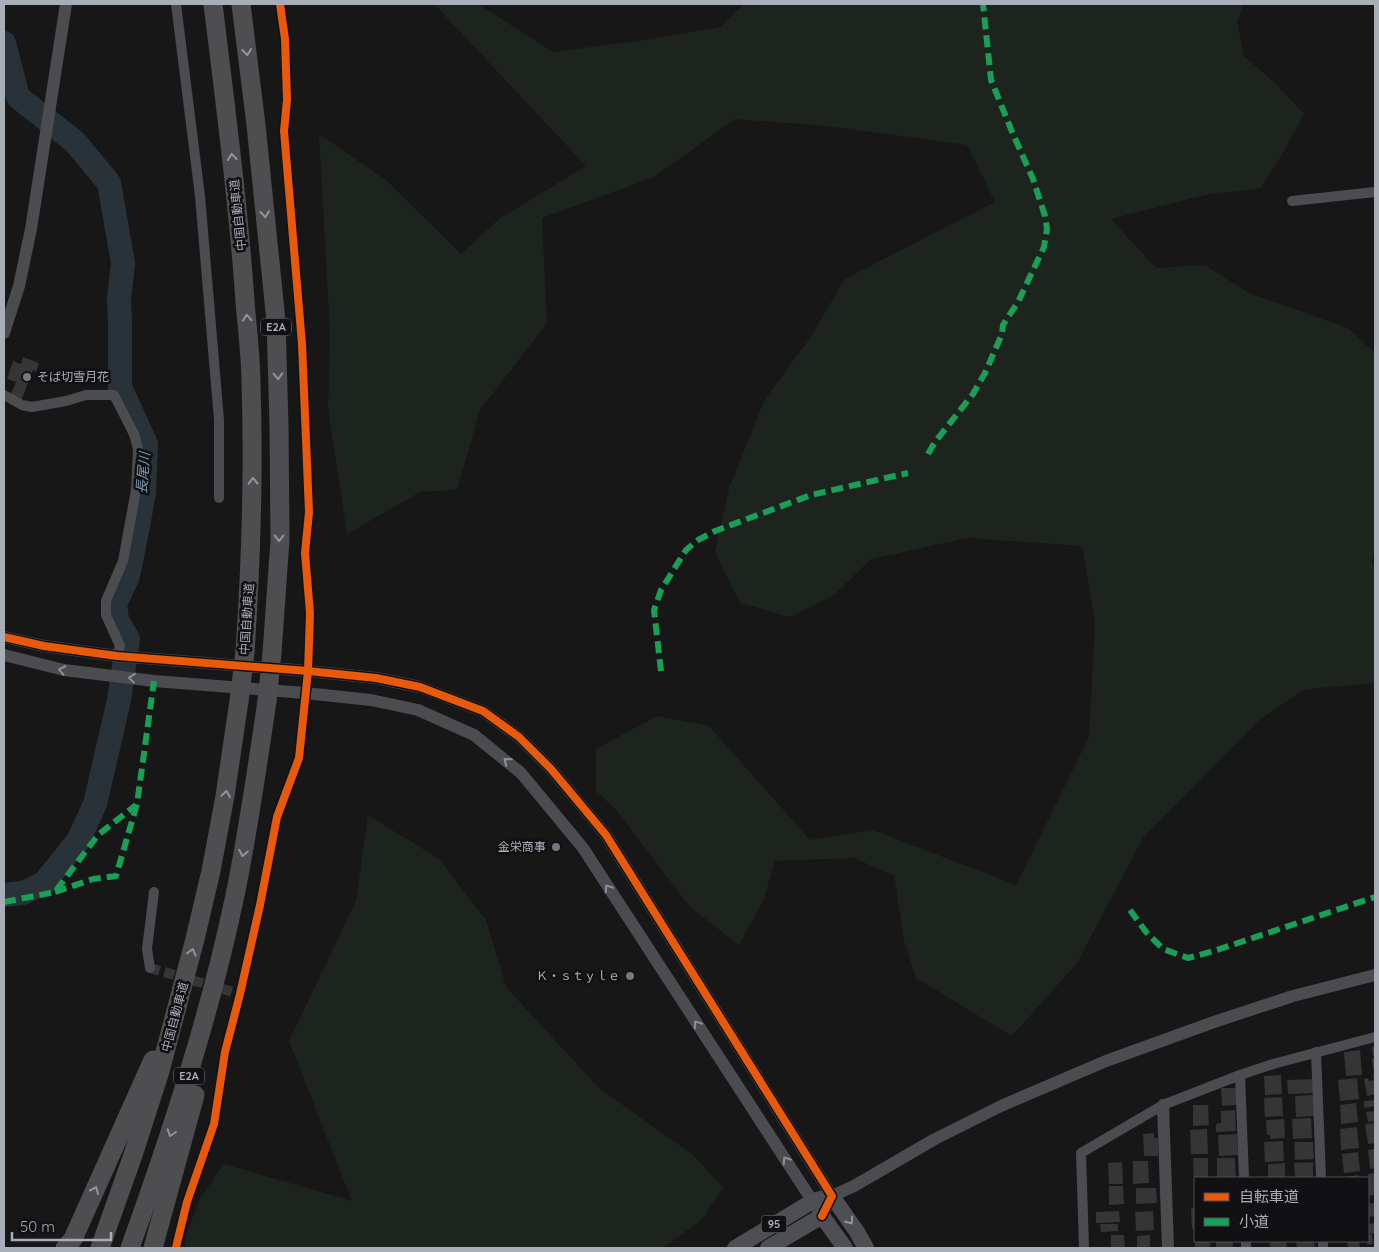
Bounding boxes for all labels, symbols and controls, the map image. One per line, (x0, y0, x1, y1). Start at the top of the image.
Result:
one-way arrow (241, 48, 252, 56)
one-way arrow (227, 152, 238, 160)
street label: 中国自動車道 (226, 178, 249, 252)
one-way arrow (259, 210, 270, 218)
one-way arrow (241, 314, 252, 322)
road number: E2A (261, 318, 291, 336)
place label: そば切雪月花 (37, 369, 109, 384)
marker: そば切雪月花 (21, 371, 33, 383)
one-way arrow (272, 372, 283, 380)
water label: 長尾川 (132, 449, 154, 495)
one-way arrow (248, 476, 258, 484)
one-way arrow (274, 534, 285, 542)
street label: 中国自動車道 (237, 583, 256, 655)
one-way arrow (58, 665, 67, 675)
one-way arrow (128, 673, 136, 684)
one-way arrow (504, 759, 513, 767)
one-way arrow (220, 789, 230, 798)
place label: 金栄商事 (498, 839, 546, 854)
marker: 金栄商事 (550, 841, 562, 853)
one-way arrow (238, 849, 248, 857)
one-way arrow (605, 884, 614, 893)
one-way arrow (186, 948, 197, 957)
place label: Ｋ・ｓｔｙｌｅ (536, 968, 620, 983)
marker: Ｋ・ｓｔｙｌｅ (624, 970, 636, 982)
street label: 中国自動車道 (158, 980, 191, 1054)
one-way arrow (694, 1020, 703, 1030)
road number: E2A (174, 1068, 204, 1084)
one-way arrow (166, 1128, 176, 1137)
one-way arrow (783, 1156, 792, 1166)
legend (1194, 1177, 1369, 1242)
one-way arrow (88, 1186, 99, 1195)
text: 自転車道 (1239, 1187, 1299, 1206)
scale bar (12, 1210, 111, 1242)
text: 小道 (1239, 1212, 1269, 1231)
road number: 95 (762, 1216, 786, 1232)
one-way arrow (844, 1216, 853, 1225)
text: 50 m (20, 1217, 55, 1236)

